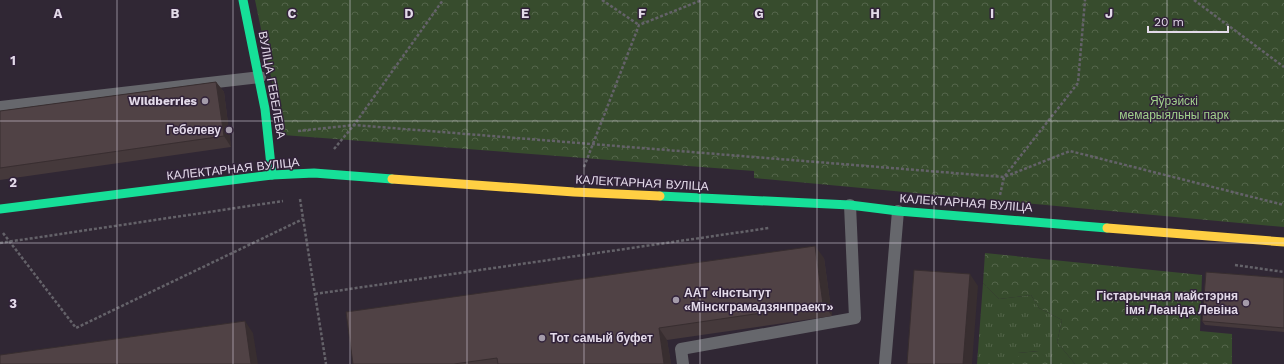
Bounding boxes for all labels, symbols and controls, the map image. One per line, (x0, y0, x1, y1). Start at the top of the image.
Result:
text: A (54, 6, 63, 21)
text: B (171, 6, 180, 21)
text: C (288, 6, 297, 21)
text: D (404, 6, 414, 21)
text: E (521, 6, 529, 21)
text: F (638, 6, 646, 21)
text: G (754, 6, 764, 21)
text: H (870, 6, 880, 21)
text: I (990, 6, 994, 21)
text: J (1105, 6, 1113, 21)
scale bar (1148, 8, 1228, 34)
text: 20 m (1154, 15, 1184, 29)
street label: ВУЛІЦА ГЕБЕЛЕВА (256, 30, 288, 140)
text: 1 (10, 53, 16, 68)
place label: Wildberries (128, 94, 198, 108)
park label: Яўрэйскі мемарыяльны парк (1119, 94, 1229, 122)
marker: Wildberries (200, 96, 210, 106)
place label: Гебелеву (166, 123, 221, 137)
marker: Гебелеву (224, 125, 234, 135)
street label: КАЛЕКТАРНАЯ ВУЛІЦА (166, 155, 300, 183)
street label: КАЛЕКТАРНАЯ ВУЛІЦА (575, 173, 709, 193)
text: 2 (9, 175, 17, 190)
street label: КАЛЕКТАРНАЯ ВУЛІЦА (899, 191, 1033, 215)
place label: ААТ «Інстытут «Мінскграмадзянпраект» (684, 286, 833, 314)
place label: Гістарычная майстэрня імя Леаніда Левіна (1096, 289, 1238, 317)
marker: ААТ «Інстытут «Мінскграмадзянпраект» (671, 295, 681, 305)
text: 3 (9, 296, 17, 311)
marker: Гістарычная майстэрня імя Леаніда Левіна (1241, 298, 1251, 308)
place label: Тот самый буфет (550, 331, 653, 345)
marker: Тот самый буфет (537, 333, 547, 343)

